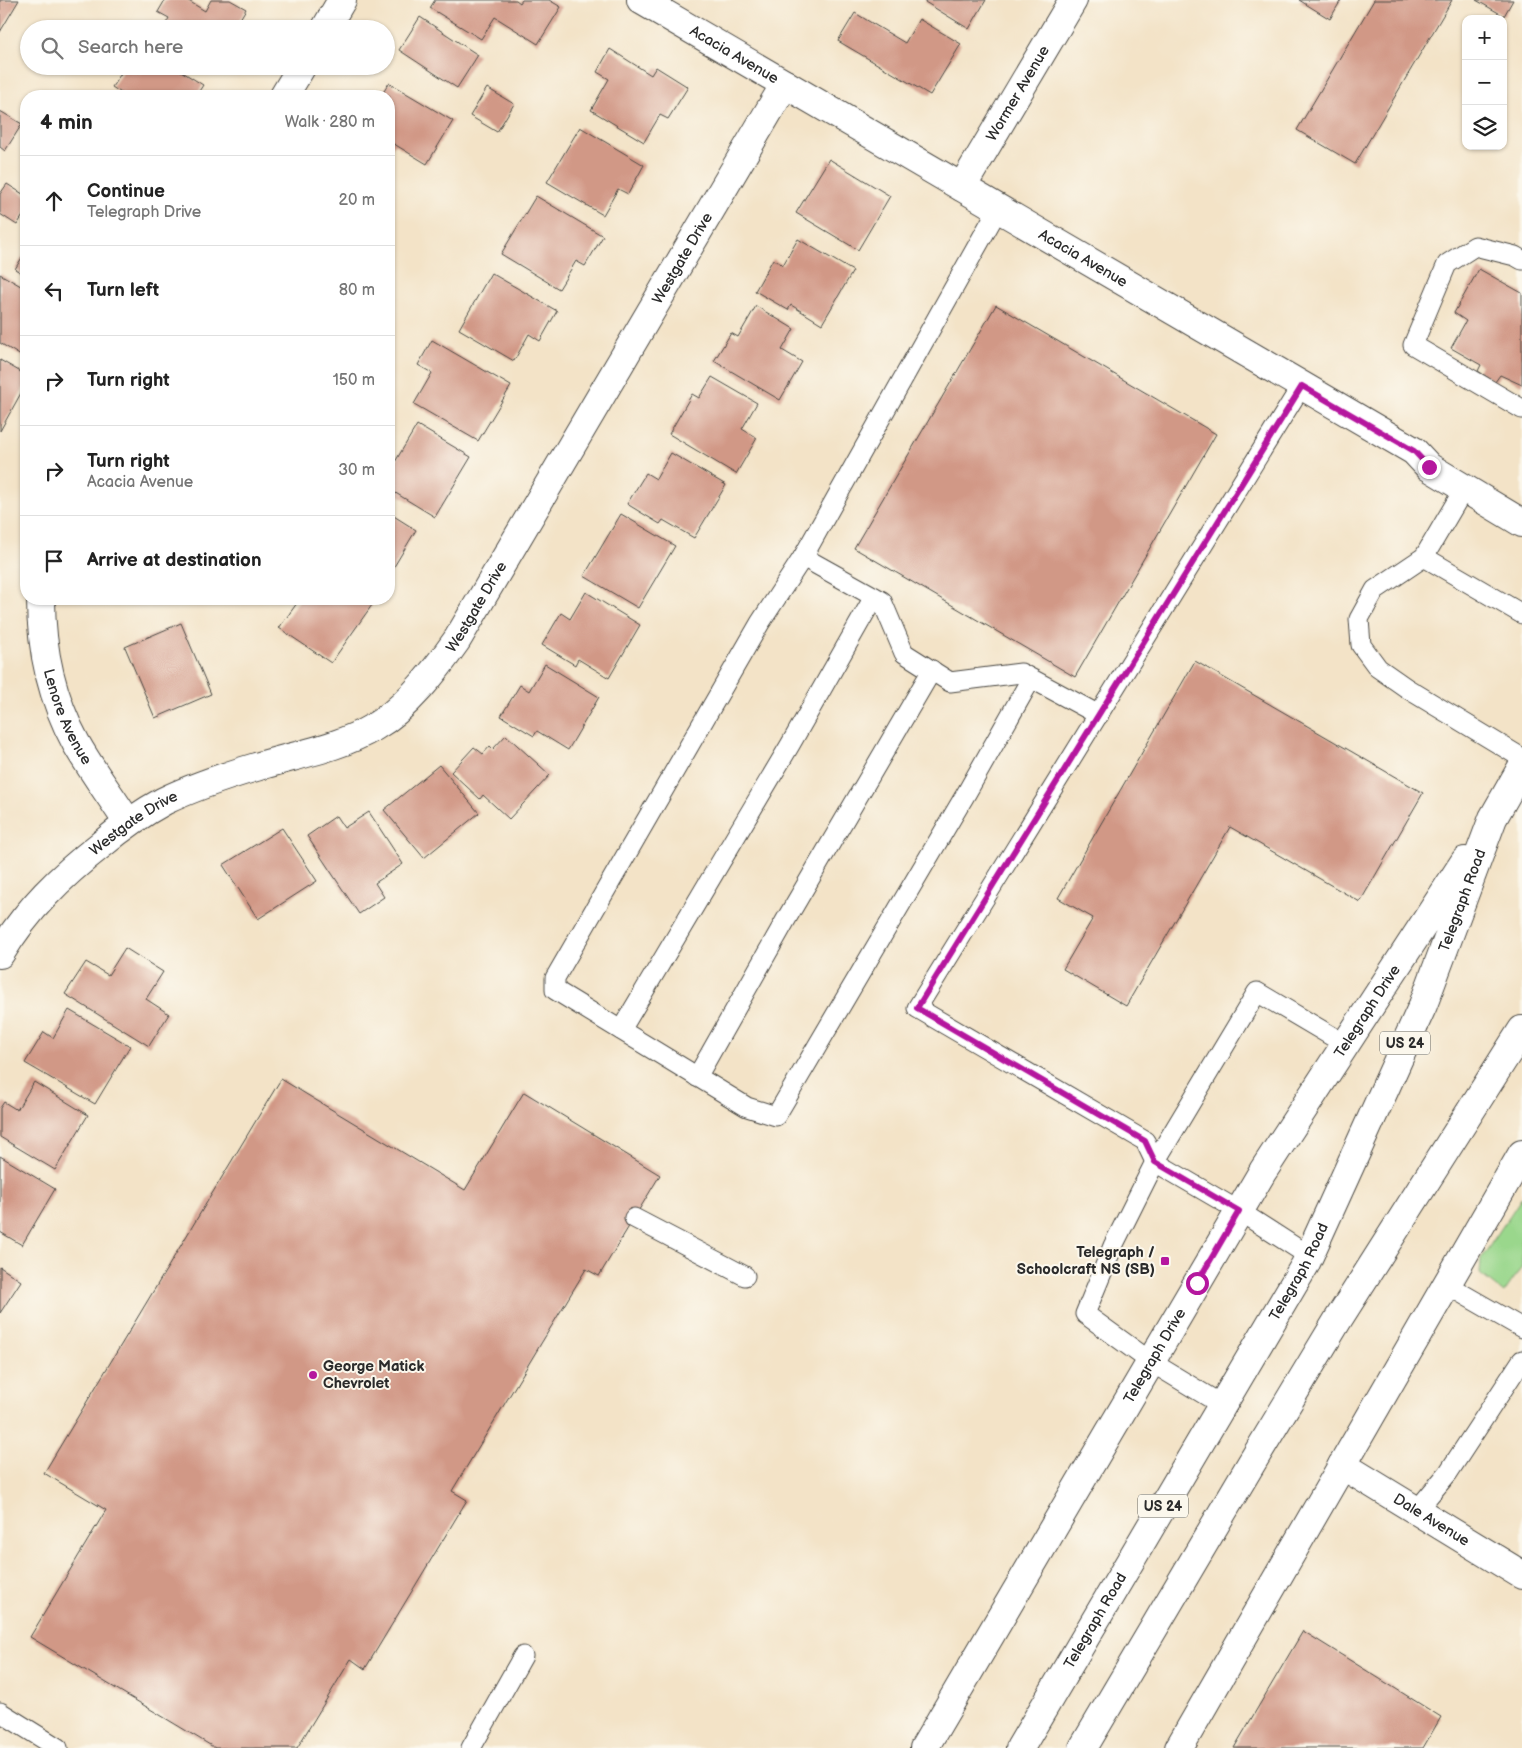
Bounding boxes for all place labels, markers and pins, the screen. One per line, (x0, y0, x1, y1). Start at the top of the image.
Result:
place label: Telegraph / Schoolcraft NS (SB) (1017, 1243, 1155, 1279)
marker: Telegraph / Schoolcraft NS (SB) (1159, 1255, 1171, 1267)
place label: George Matick Chevrolet (323, 1357, 424, 1393)
marker: George Matick Chevrolet (307, 1369, 319, 1381)

